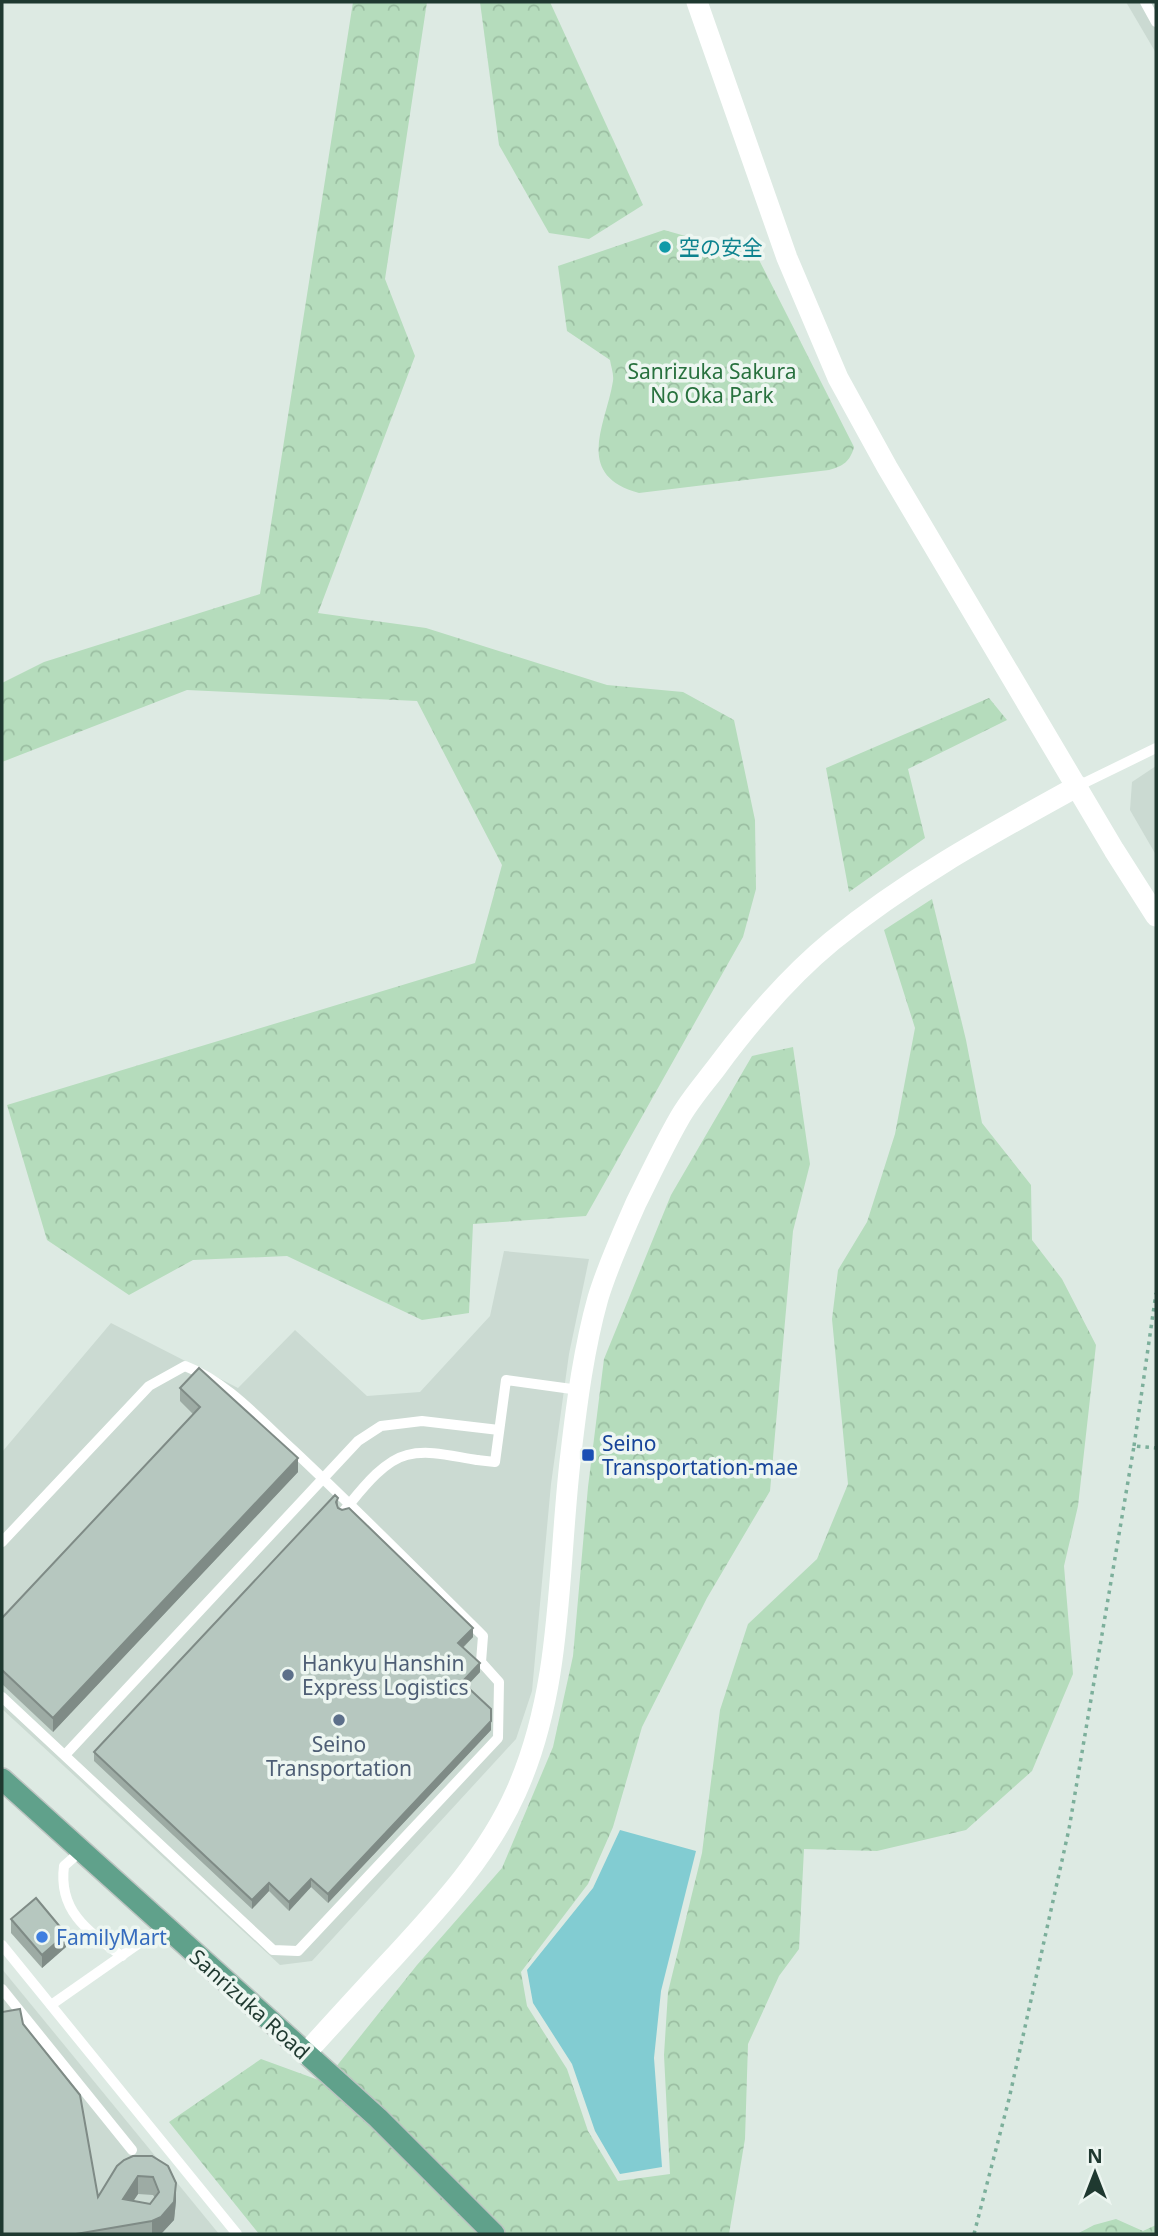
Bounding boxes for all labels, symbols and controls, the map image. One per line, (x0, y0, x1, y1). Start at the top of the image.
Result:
place label: 空の安全 (679, 233, 763, 261)
marker: 空の安全 (657, 239, 673, 255)
park label: Sanrizuka Sakura No Oka Park (627, 357, 797, 409)
place label: Seino Transportation-mae (602, 1429, 798, 1481)
marker: Seino Transportation-mae (580, 1447, 596, 1463)
place label: Hankyu Hanshin Express Logistics (302, 1649, 469, 1701)
marker: Hankyu Hanshin Express Logistics (280, 1667, 296, 1683)
marker: Seino Transportation (331, 1712, 347, 1728)
place label: Seino Transportation (266, 1730, 412, 1782)
place label: FamilyMart (56, 1923, 167, 1951)
marker: FamilyMart (34, 1929, 50, 1945)
street label: Sanrizuka Road (184, 1943, 316, 2065)
north arrow (1060, 2138, 1130, 2208)
text: N (1087, 2143, 1103, 2169)

